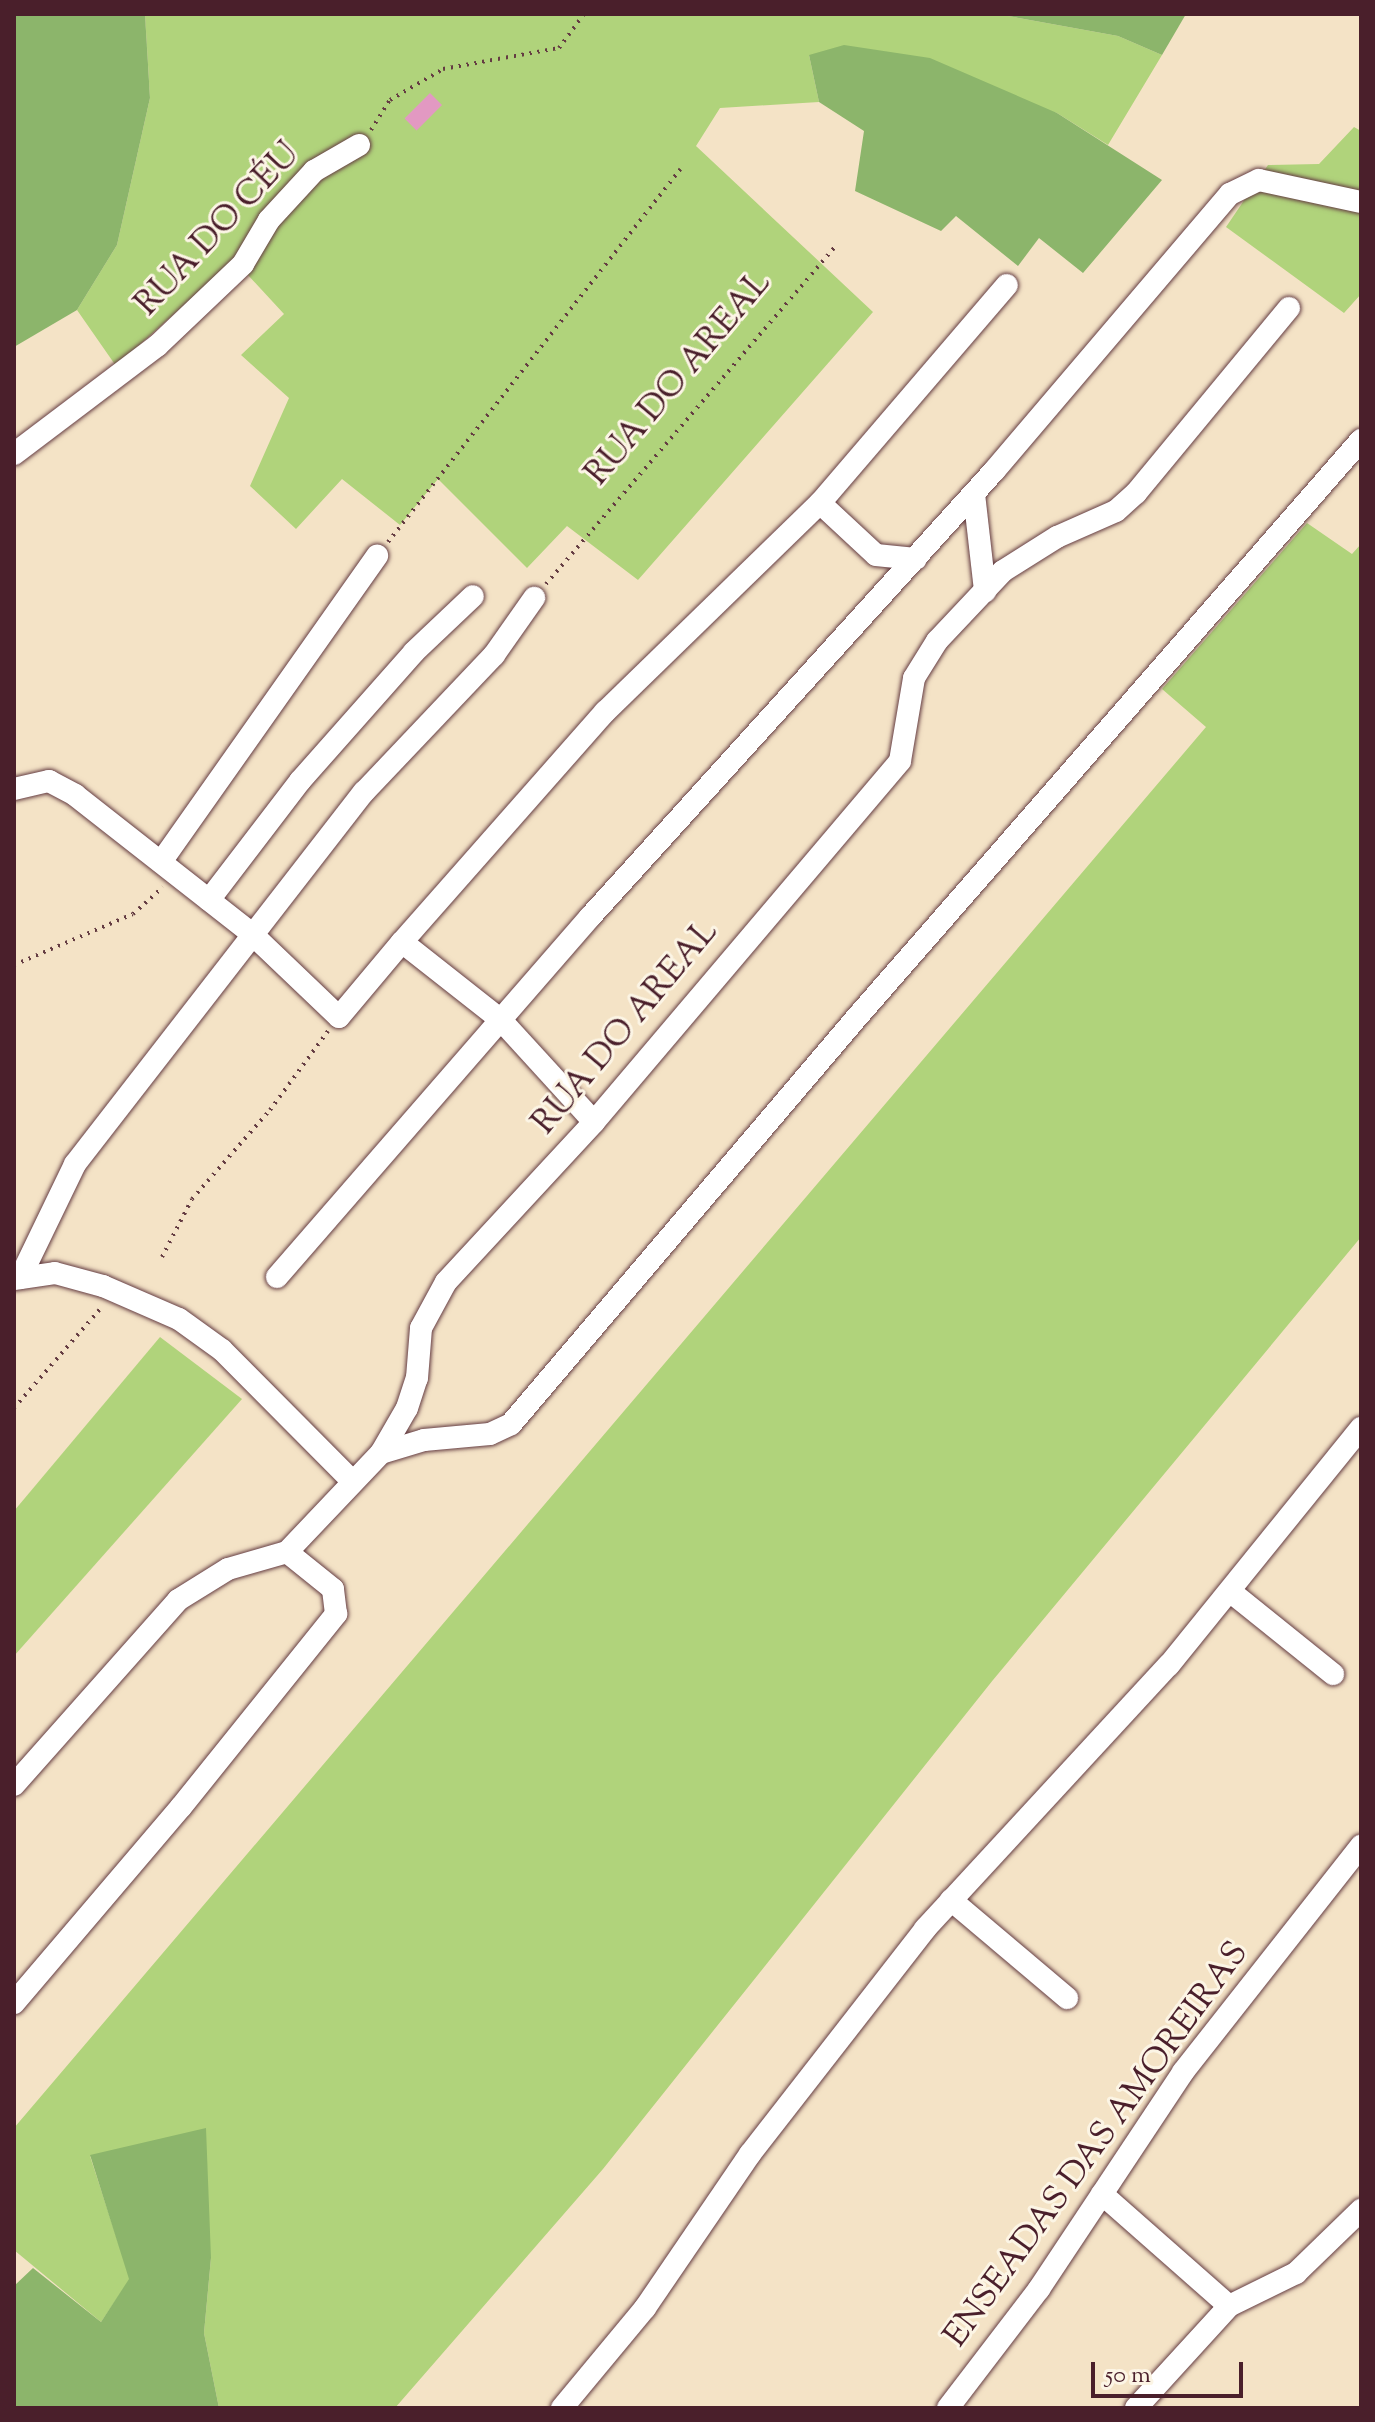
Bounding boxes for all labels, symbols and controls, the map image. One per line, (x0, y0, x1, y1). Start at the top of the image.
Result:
street label: RUA DO CÉU (127, 135, 309, 325)
street label: RUA DO AREAL (578, 264, 780, 494)
street label: RUA DO AREAL (525, 913, 727, 1143)
street label: ENSEADAS DAS AMOREIRAS (936, 1934, 1258, 2356)
scale bar (1095, 2346, 1247, 2396)
text: 50 m (1105, 2359, 1151, 2393)

